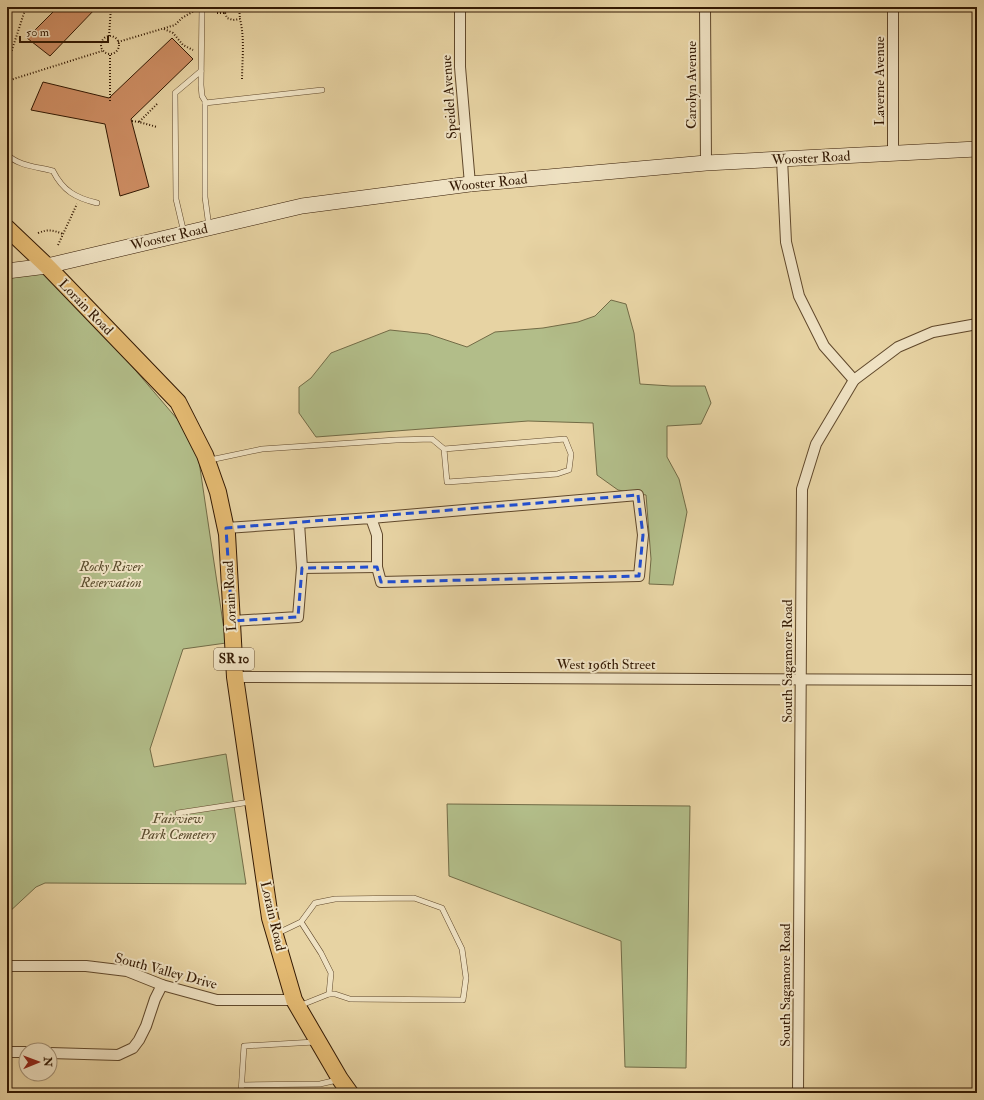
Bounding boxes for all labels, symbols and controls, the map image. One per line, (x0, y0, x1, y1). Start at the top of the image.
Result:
scale bar (20, 18, 108, 44)
text: 50 m (26, 25, 50, 40)
street label: Laverne Avenue (871, 36, 888, 126)
street label: Carolyn Avenue (683, 41, 701, 129)
street label: Speidel Avenue (438, 54, 461, 140)
street label: Wooster Road (770, 147, 851, 169)
street label: Wooster Road (447, 170, 528, 196)
street label: Wooster Road (128, 220, 210, 254)
street label: Lorain Road (55, 276, 117, 339)
park label: Rocky River Reservation (78, 558, 143, 591)
street label: Lorain Road (220, 560, 240, 632)
street label: South Sagamore Road (779, 599, 796, 723)
road number: SR 10 (214, 648, 254, 670)
street label: West 196th Street (556, 656, 656, 673)
park label: Fairview Park Cemetery (139, 810, 216, 843)
street label: Lorain Road (257, 879, 289, 953)
street label: South Sagamore Road (777, 923, 794, 1047)
street label: South Valley Drive (113, 949, 219, 994)
north arrow (18, 1042, 58, 1082)
text: N (41, 1056, 54, 1068)

